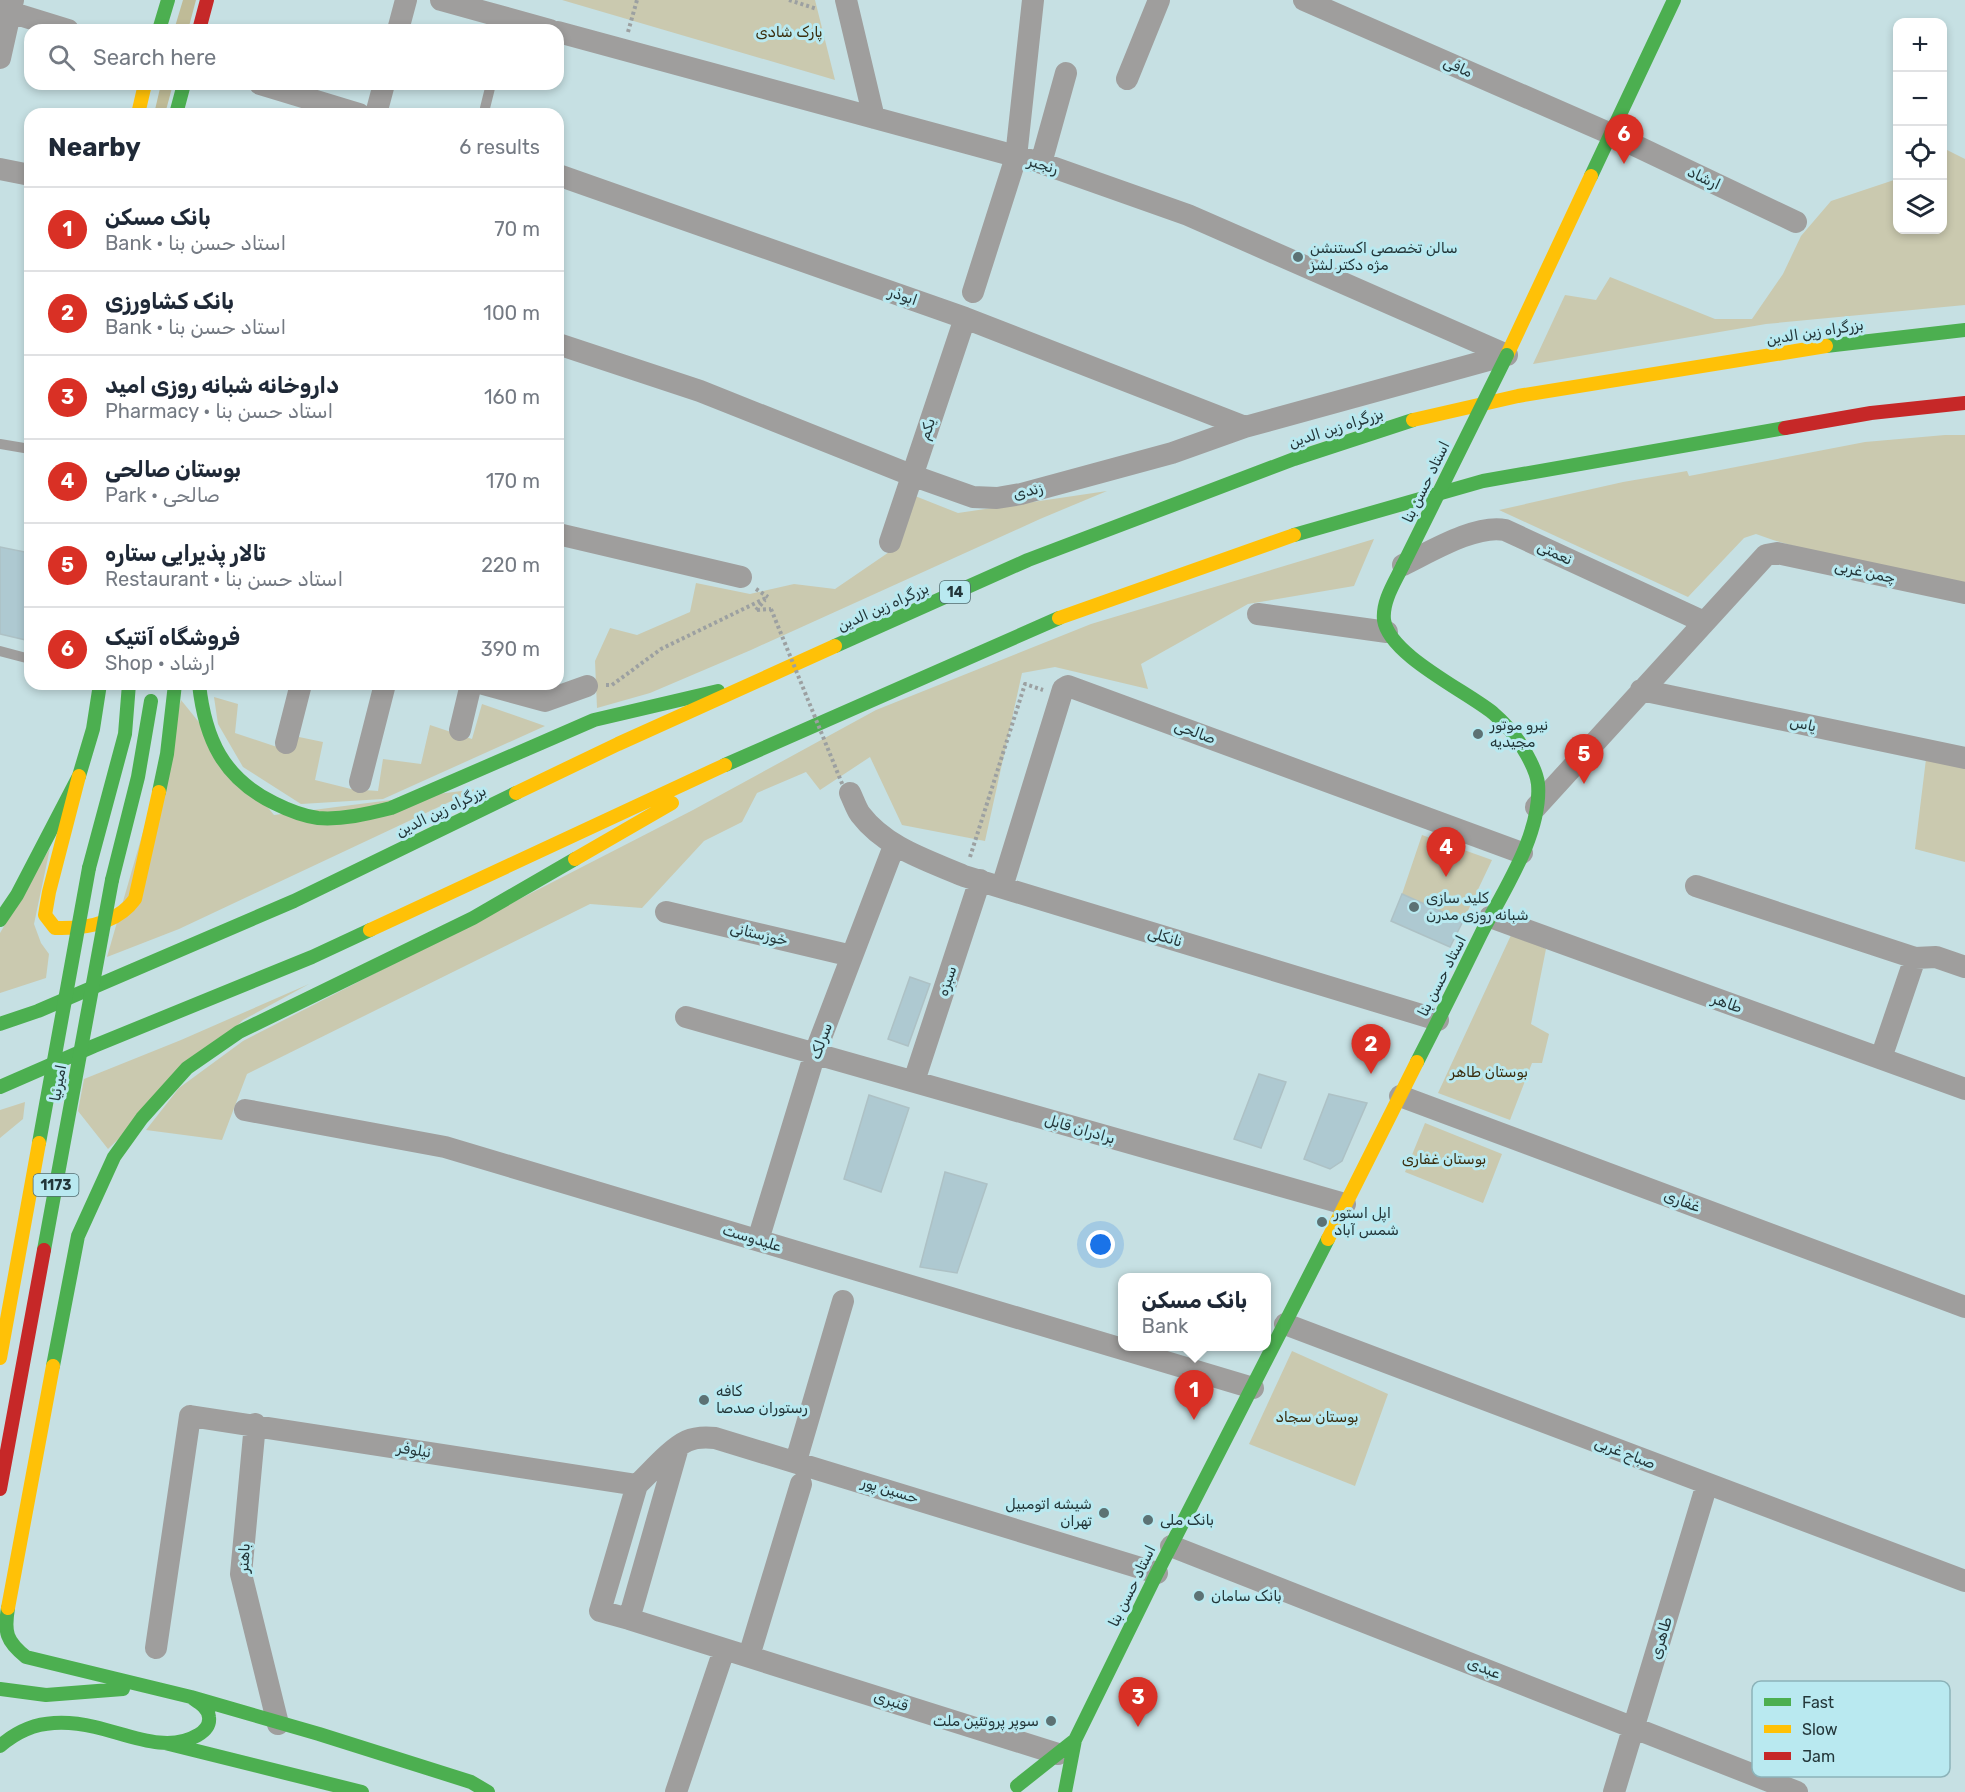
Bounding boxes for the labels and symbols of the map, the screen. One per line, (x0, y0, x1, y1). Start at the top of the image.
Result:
park label: پارک شادی (755, 23, 823, 42)
street label: مافی (1441, 53, 1475, 81)
pin: 6 (1604, 114, 1644, 164)
street label: رنجبر (1025, 152, 1060, 178)
street label: ارشاد (1685, 163, 1723, 193)
place label: سالن تخصصی اکستنشن مژه دکتر لشز (1309, 239, 1458, 274)
marker: سالن تخصصی اکستنشن مژه دکتر لشز (1291, 250, 1305, 264)
street label: ابوذر (885, 282, 920, 309)
street label: بزرگراه زین الدین (1765, 315, 1865, 349)
street label: بزرگراه زین الدین (1286, 404, 1386, 452)
street label: یکم (915, 416, 940, 443)
street label: استاد حسن بنا (1398, 438, 1454, 526)
street label: زندی (1011, 479, 1045, 503)
street label: نعمتی (1535, 537, 1575, 569)
street label: چمن غربی (1833, 557, 1897, 587)
street label: بزرگراه زین الدین (834, 579, 932, 635)
road number: 14 (940, 581, 970, 603)
street label: یاس (1788, 712, 1818, 736)
street label: صالحی (1172, 716, 1218, 748)
place label: نیرو موتور مجیدیه (1489, 716, 1548, 751)
marker: نیرو موتور مجیدیه (1471, 727, 1485, 741)
pin: 5 (1564, 734, 1604, 784)
street label: بزرگراه زین الدین (393, 781, 489, 841)
pin: 4 (1426, 828, 1466, 877)
place label: کلید سازی شبانه روزی مدرن (1426, 889, 1529, 925)
marker: کلید سازی شبانه روزی مدرن (1407, 900, 1421, 914)
street label: خوزستانی (728, 919, 790, 949)
street label: نانکلی (1146, 923, 1184, 951)
street label: استاد حسن بنا (1414, 932, 1470, 1020)
street label: سبزه (934, 964, 960, 998)
street label: طاهر (1708, 989, 1745, 1017)
street label: سرلک (806, 1020, 836, 1062)
pin: 2 (1352, 1024, 1390, 1074)
street label: امیرنیا (46, 1063, 70, 1103)
park label: بوستان طاهر (1449, 1063, 1528, 1081)
street label: برادران قابل (1043, 1110, 1117, 1148)
park label: بوستان غفاری (1402, 1150, 1486, 1168)
road number: 1173 (34, 1174, 78, 1196)
street label: غفاری (1661, 1186, 1703, 1216)
place label: اپل استور شمس آباد (1333, 1204, 1399, 1239)
marker: اپل استور شمس آباد (1315, 1215, 1329, 1229)
street label: علیدوست (720, 1221, 784, 1256)
your location (1086, 1230, 1115, 1259)
pin: 1 (1174, 1370, 1214, 1420)
place label: کافه رستوران صدصا (716, 1382, 808, 1417)
marker: کافه رستوران صدصا (697, 1393, 711, 1407)
park label: بوستان سجاد (1275, 1408, 1359, 1426)
street label: صباح غربی (1591, 1433, 1658, 1475)
street label: نیلوفر (395, 1438, 432, 1462)
street label: حسین پور (858, 1472, 921, 1508)
place label: شیشه اتومبیل تهران (1005, 1495, 1092, 1530)
marker: شیشه اتومبیل تهران (1097, 1506, 1111, 1520)
place label: بانک ملی (1160, 1511, 1214, 1529)
marker: بانک ملی (1141, 1513, 1155, 1527)
street label: استاد حسن بنا (1104, 1542, 1160, 1630)
street label: باهنر (234, 1543, 254, 1574)
place label: بانک سامان (1211, 1587, 1282, 1605)
marker: بانک سامان (1192, 1589, 1206, 1603)
street label: طاهری (1646, 1615, 1676, 1661)
street label: عبدی (1465, 1653, 1503, 1683)
pin: 3 (1118, 1678, 1158, 1727)
legend (1752, 1681, 1950, 1777)
street label: قنبری (872, 1687, 910, 1715)
text: Fast (1802, 1693, 1834, 1712)
place label: سوپر پروتئین ملت (933, 1712, 1039, 1731)
marker: سوپر پروتئین ملت (1044, 1714, 1058, 1728)
text: Slow (1802, 1720, 1838, 1739)
text: Jam (1802, 1747, 1835, 1766)

